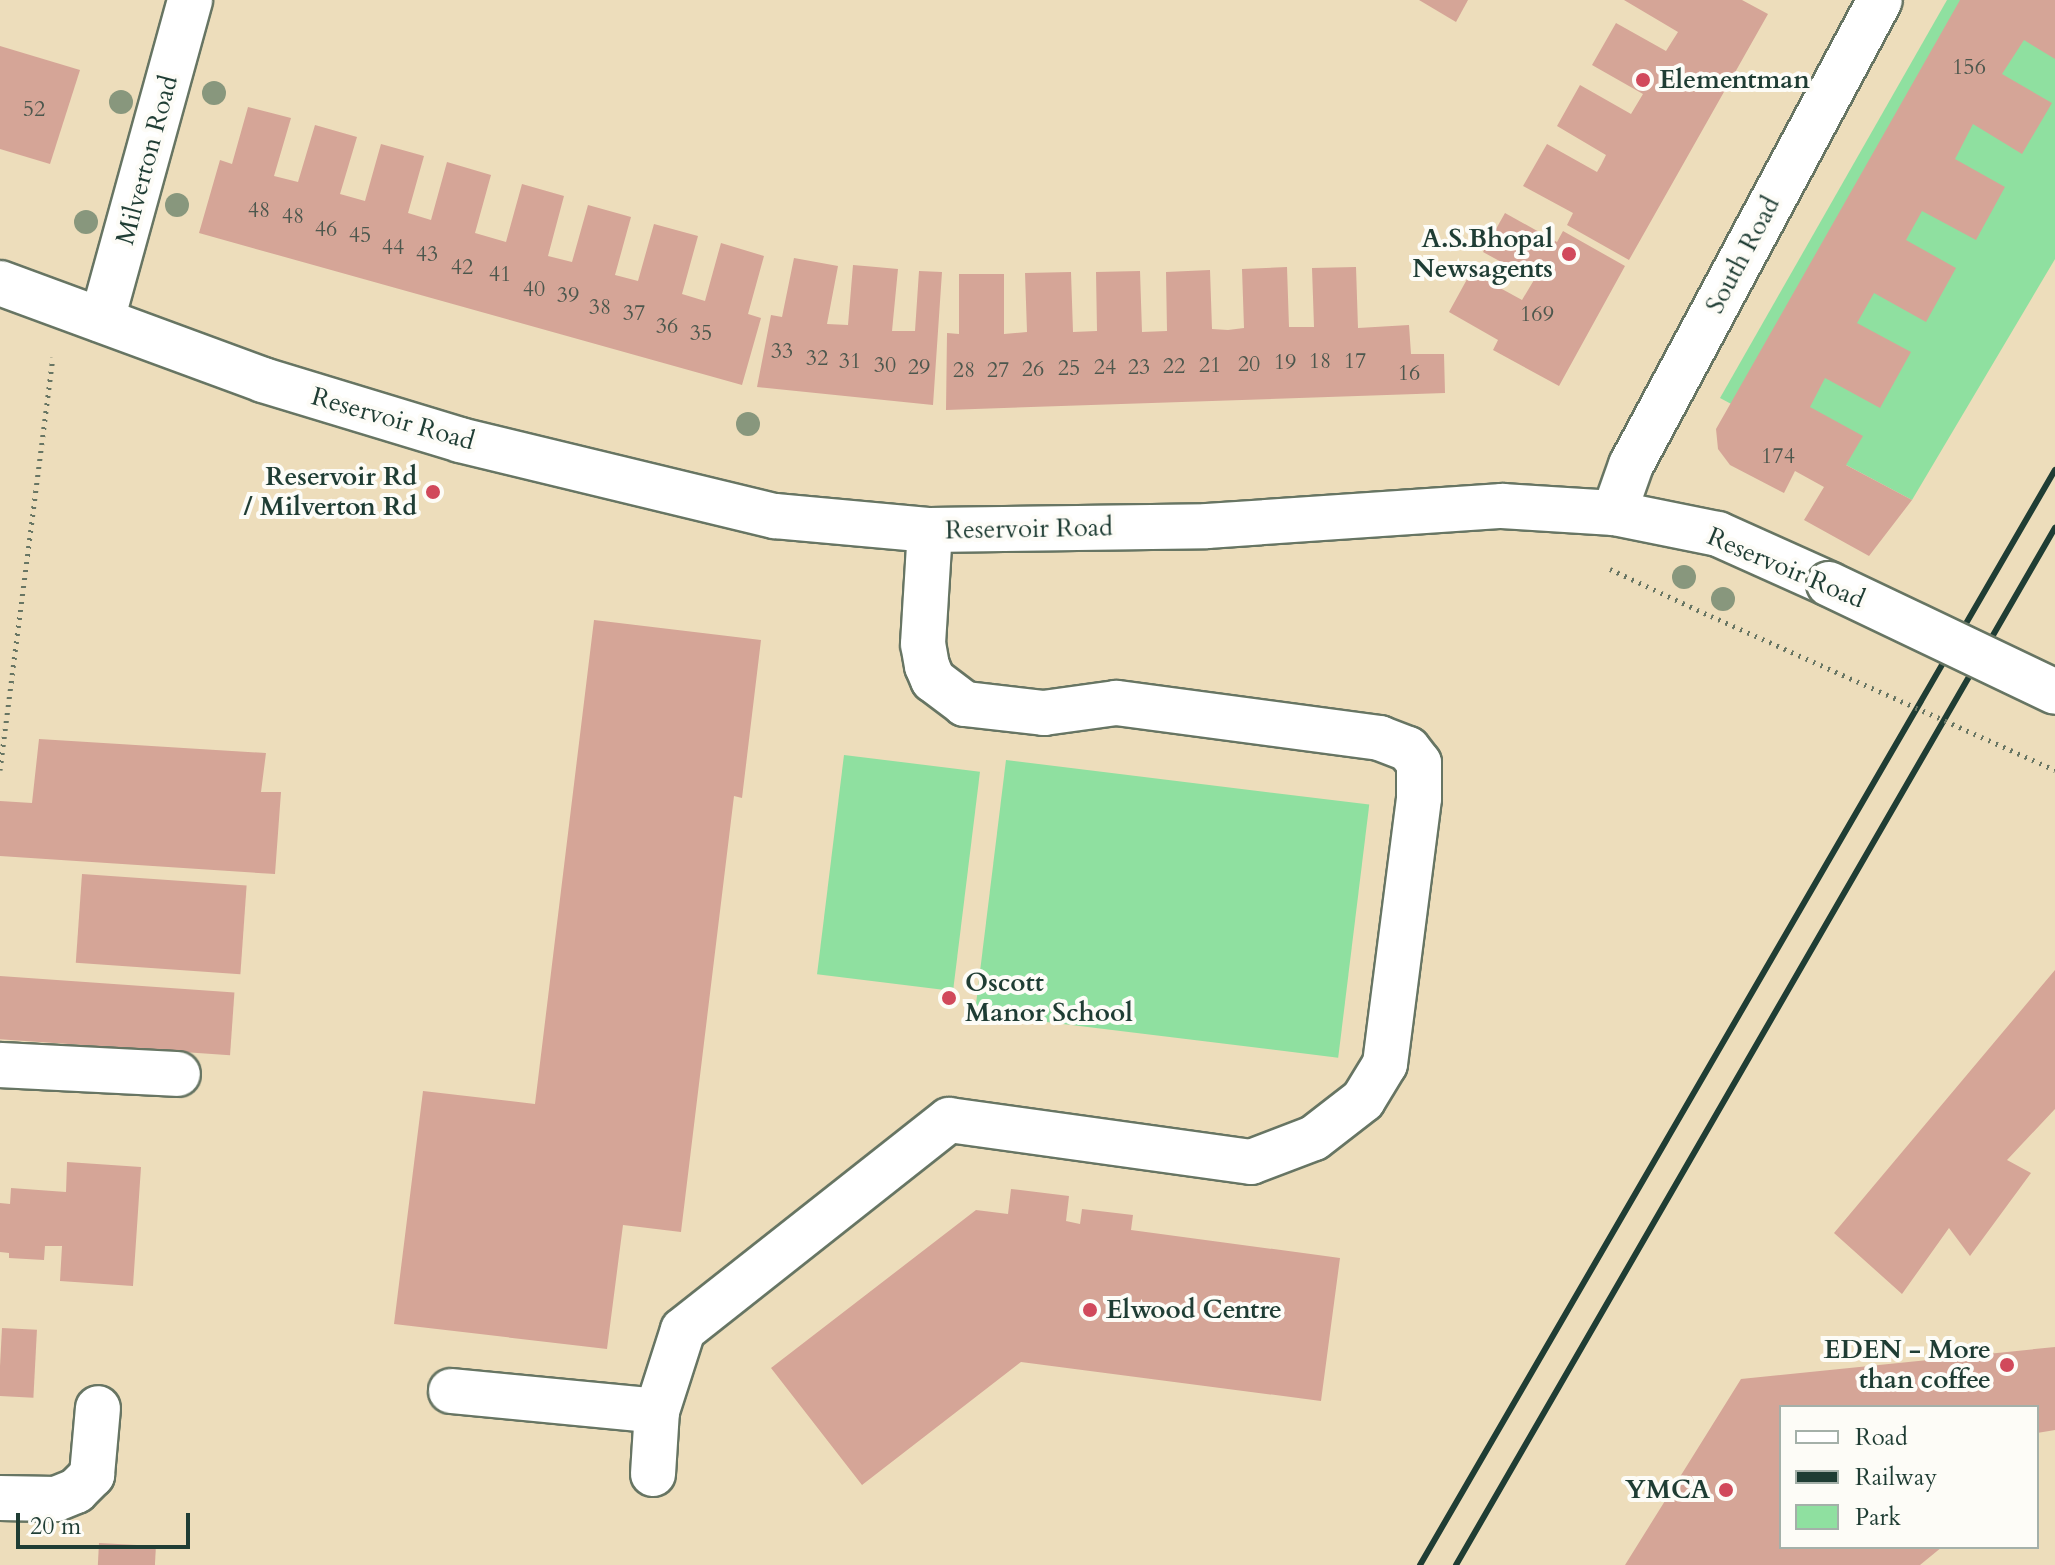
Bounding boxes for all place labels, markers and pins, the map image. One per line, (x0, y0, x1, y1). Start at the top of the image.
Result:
place label: Elementman (1659, 64, 1810, 96)
marker: Elementman (1634, 71, 1652, 89)
place label: A.S.Bhopal Newsagents (1412, 223, 1553, 284)
marker: A.S.Bhopal Newsagents (1560, 245, 1578, 263)
place label: Reservoir Rd / Milverton Rd (243, 461, 417, 522)
marker: Reservoir Rd / Milverton Rd (424, 483, 442, 501)
place label: Oscott Manor School (965, 967, 1133, 1028)
marker: Oscott Manor School (940, 989, 958, 1007)
place label: Elwood Centre (1106, 1294, 1282, 1326)
marker: Elwood Centre (1081, 1301, 1099, 1319)
place label: EDEN - More than coffee (1824, 1334, 1991, 1396)
marker: EDEN - More than coffee (1998, 1356, 2016, 1374)
place label: YMCA (1625, 1474, 1710, 1506)
marker: YMCA (1717, 1481, 1735, 1499)

